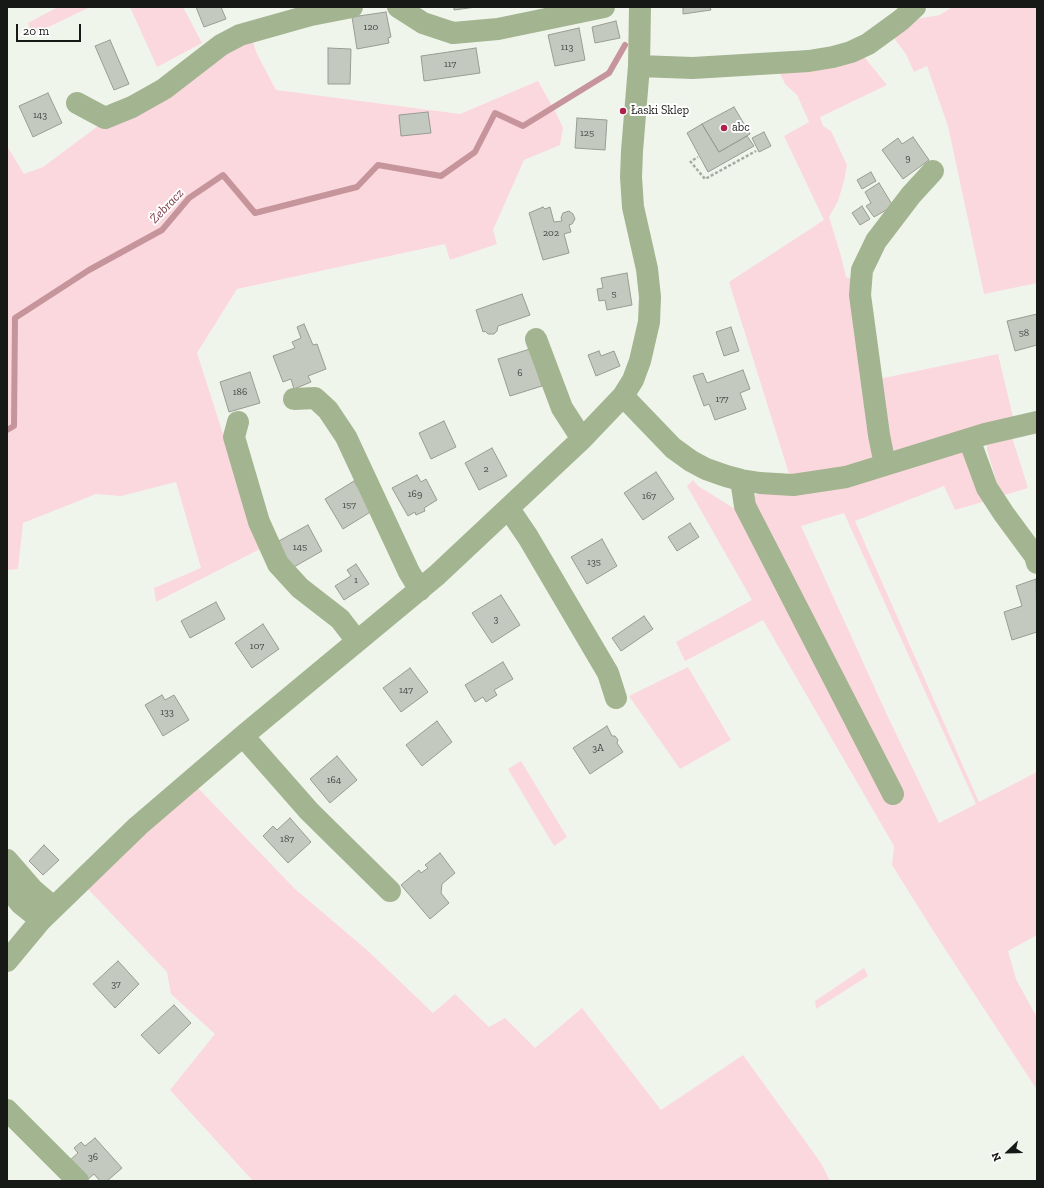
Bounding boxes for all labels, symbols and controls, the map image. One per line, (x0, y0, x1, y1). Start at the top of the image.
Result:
scale bar (18, 16, 83, 42)
house number: 120 (364, 21, 378, 33)
text: 20 m (23, 24, 49, 38)
house number: 113 (561, 41, 573, 53)
house number: 117 (444, 58, 456, 70)
place label: Łaski Sklep (631, 104, 689, 118)
marker: Łaski Sklep (618, 106, 628, 116)
house number: 143 (33, 109, 47, 121)
place label: abc (732, 121, 750, 135)
marker: abc (719, 123, 729, 133)
house number: 125 (580, 127, 594, 139)
house number: 9 (905, 152, 911, 164)
water label: Żebracz (147, 185, 187, 227)
house number: 202 (543, 227, 559, 239)
house number: 5 (611, 288, 617, 300)
house number: 58 (1019, 327, 1029, 339)
house number: 6 (517, 367, 523, 379)
house number: 186 (233, 386, 247, 398)
house number: 177 (715, 393, 729, 405)
house number: 2 (483, 463, 489, 475)
house number: 169 (408, 488, 422, 500)
house number: 167 (642, 490, 656, 502)
house number: 157 (342, 499, 356, 511)
house number: 145 (293, 541, 307, 553)
house number: 135 (587, 556, 601, 568)
house number: 1 (354, 574, 358, 586)
house number: 3 (494, 613, 498, 625)
house number: 107 (250, 640, 264, 652)
house number: 147 (399, 684, 413, 696)
house number: 133 (160, 706, 174, 718)
house number: 3A (592, 742, 604, 754)
house number: 164 (327, 774, 341, 786)
house number: 187 (280, 833, 294, 845)
house number: 37 (111, 978, 121, 990)
north arrow (988, 1132, 1028, 1172)
text: N (989, 1150, 1004, 1163)
house number: 36 (88, 1151, 98, 1163)

